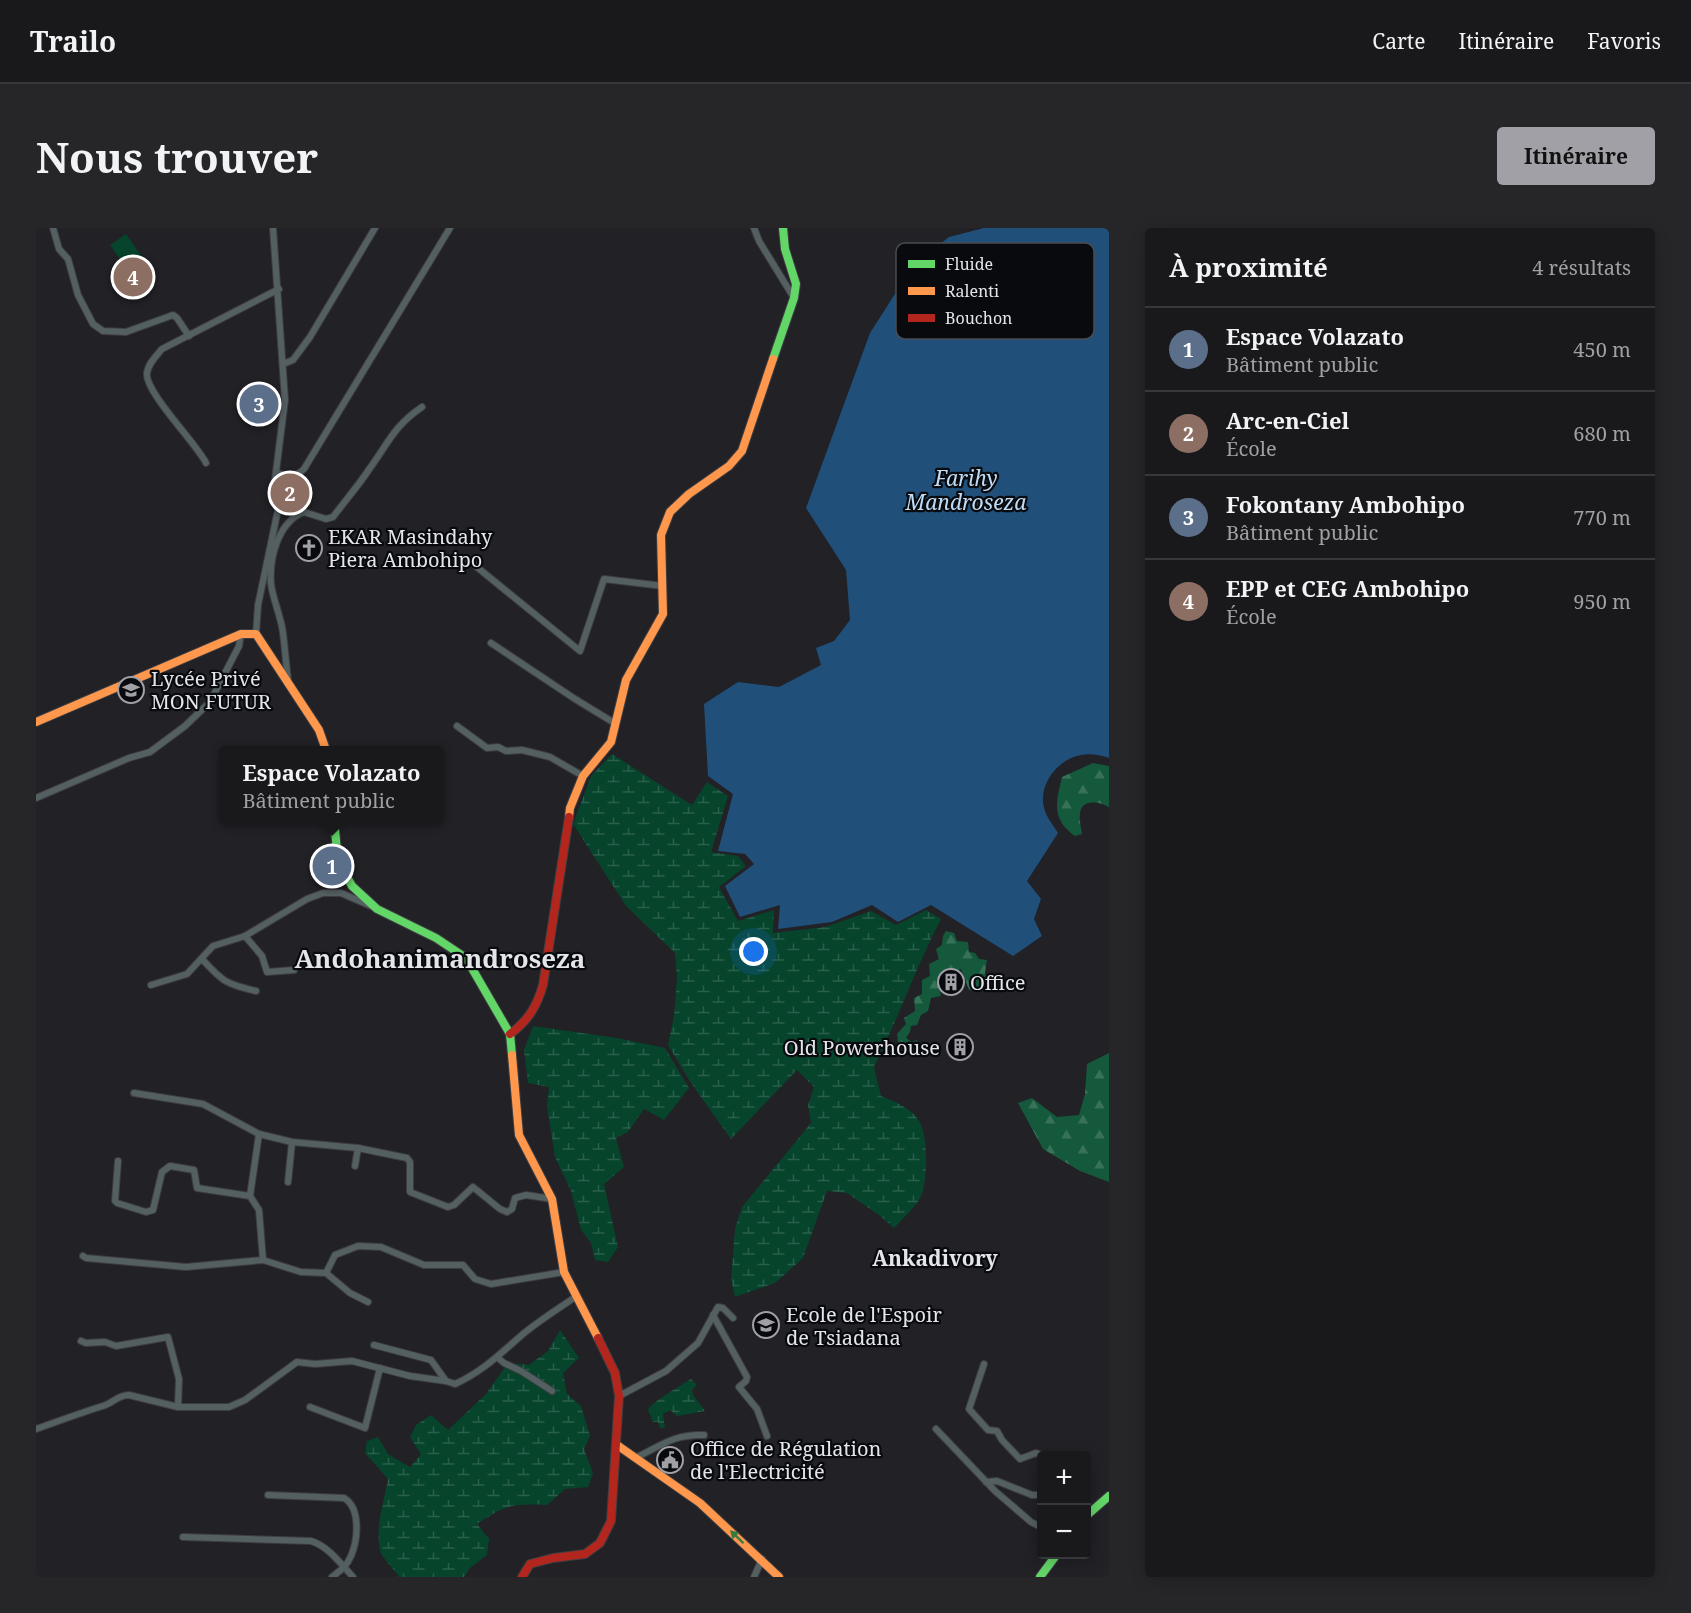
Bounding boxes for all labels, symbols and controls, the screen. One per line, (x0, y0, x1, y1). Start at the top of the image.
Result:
text: Trailo (30, 22, 116, 60)
text: Carte (1372, 27, 1426, 55)
text: Itinéraire (1459, 27, 1554, 55)
text: Favoris (1587, 27, 1661, 55)
button: Itinéraire (1497, 127, 1655, 185)
text: Nous trouver (36, 128, 318, 185)
legend (896, 243, 1094, 339)
text: À proximité (1169, 249, 1328, 285)
text: Fluide (945, 253, 993, 275)
pin: 4 (114, 254, 152, 300)
text: 4 résultats (1532, 254, 1631, 281)
text: Ralenti (945, 280, 999, 302)
text: Bouchon (945, 307, 1012, 329)
text: Espace Volazato (1226, 321, 1404, 351)
text: 1 (1183, 336, 1194, 363)
text: 450 m (1573, 336, 1631, 363)
text: Bâtiment public (1226, 351, 1378, 378)
pin: 3 (240, 382, 278, 426)
text: Arc-en-Ciel (1226, 405, 1349, 435)
text: 2 (1183, 420, 1194, 447)
text: 680 m (1573, 420, 1631, 447)
text: École (1226, 435, 1277, 462)
water label: Farihy Mandroseza (904, 464, 1027, 516)
pin: 2 (270, 470, 310, 516)
text: Fokontany Ambohipo (1226, 489, 1465, 519)
text: 3 (1183, 504, 1194, 531)
text: 770 m (1573, 504, 1631, 531)
text: Bâtiment public (1226, 519, 1378, 546)
place label: EKAR Masindahy Piera Ambohipo (328, 523, 493, 573)
church icon: EKAR Masindahy Piera Ambohipo (294, 533, 324, 563)
text: EPP et CEG Ambohipo (1226, 573, 1469, 603)
text: 4 (1183, 588, 1194, 615)
text: 950 m (1573, 588, 1631, 615)
text: École (1226, 603, 1277, 630)
place label: Lycée Privé MON FUTUR (151, 665, 272, 715)
school or university icon: Lycée Privé MON FUTUR (116, 675, 146, 705)
popup (219, 746, 444, 824)
text: Espace Volazato (243, 757, 420, 787)
text: Bâtiment public (243, 787, 395, 814)
pin: 1 (312, 844, 352, 888)
your location (739, 937, 768, 966)
district label: Andohanimandroseza (295, 940, 585, 976)
building icon: Office (936, 967, 966, 997)
place label: Office (970, 969, 1025, 996)
building icon: Old Powerhouse (945, 1032, 975, 1062)
place label: Old Powerhouse (784, 1034, 940, 1061)
district label: Ankadivory (872, 1244, 999, 1272)
place label: Ecole de l'Espoir de Tsiadana (786, 1301, 942, 1351)
school or university icon: Ecole de l'Espoir de Tsiadana (751, 1310, 781, 1340)
place label: Office de Régulation de l'Electricité (690, 1435, 882, 1485)
public building icon: Office de Régulation de l'Electricité (655, 1445, 685, 1475)
map controls (1037, 1451, 1091, 1559)
button: + (1037, 1451, 1091, 1505)
button: − (1037, 1505, 1091, 1559)
one-way arrow (729, 1530, 744, 1544)

